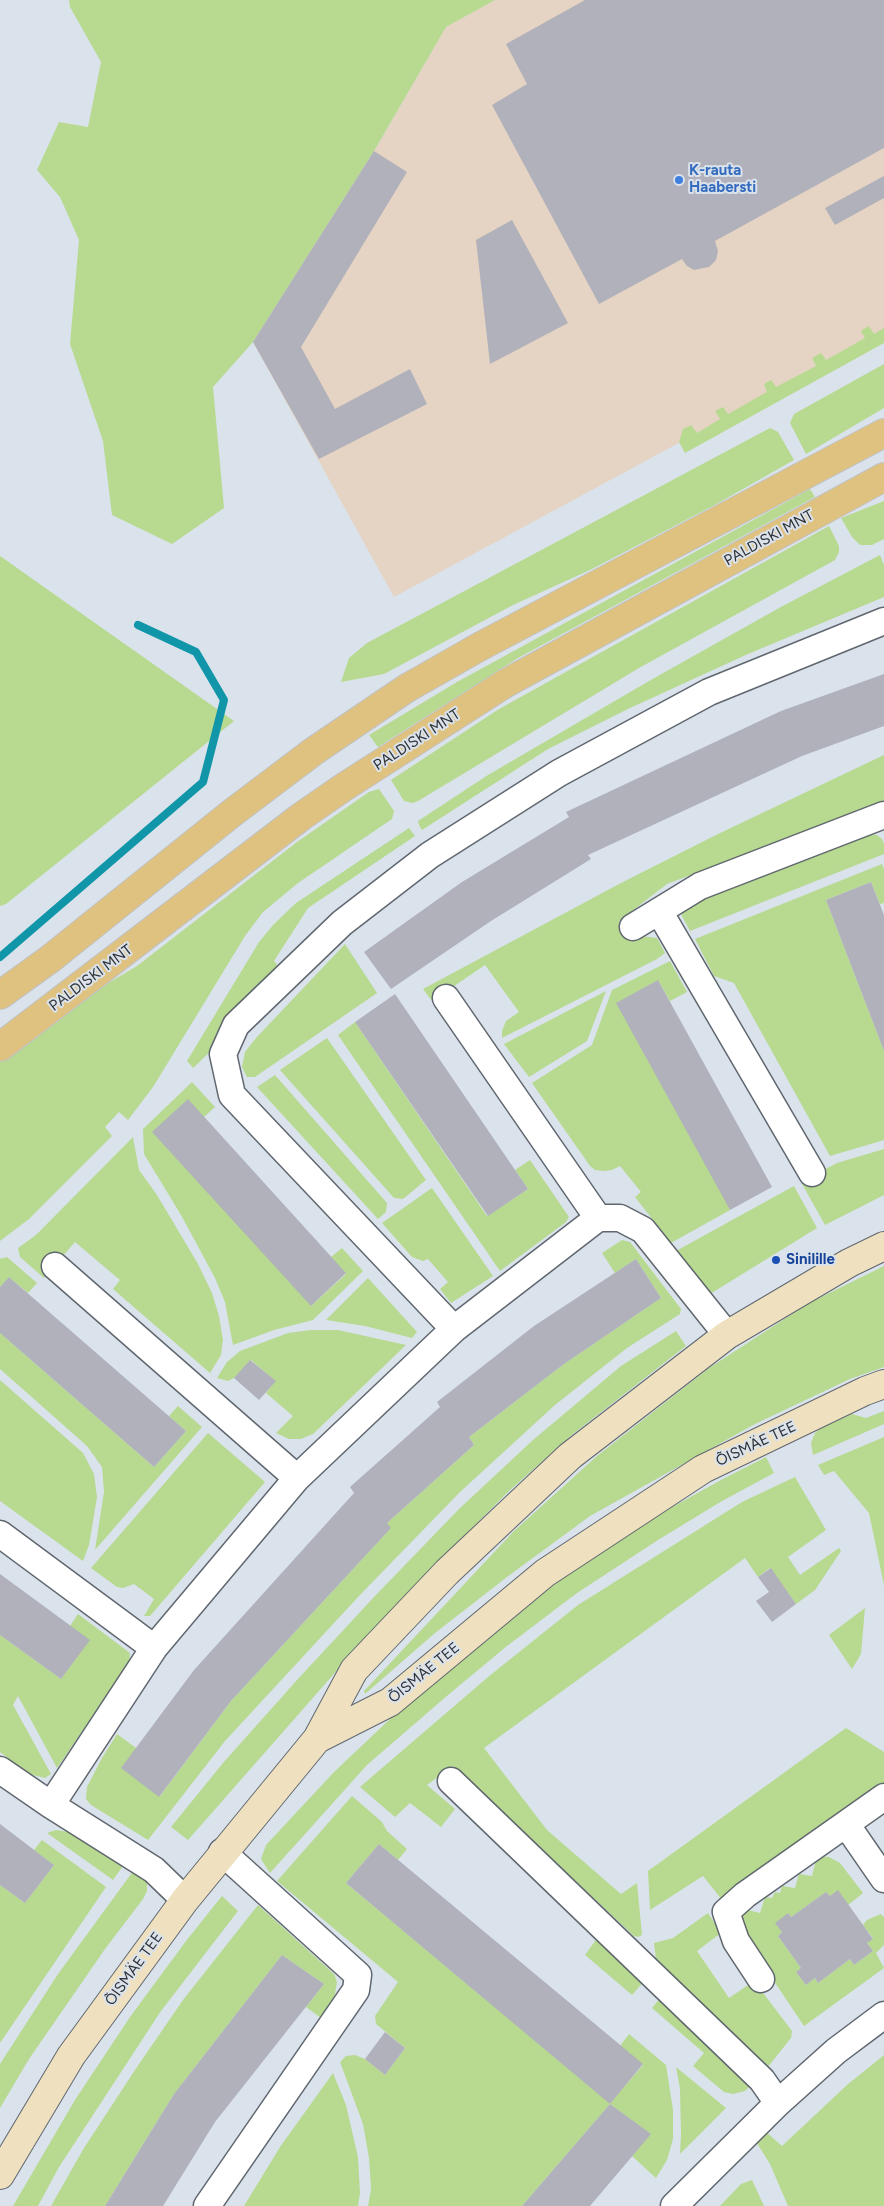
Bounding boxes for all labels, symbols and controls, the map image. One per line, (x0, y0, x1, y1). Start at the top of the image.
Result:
place label: K-rauta Haabersti (689, 162, 756, 197)
marker: K-rauta Haabersti (673, 174, 685, 186)
street label: PALDISKI MNT (721, 506, 817, 570)
street label: PALDISKI MNT (370, 705, 464, 775)
street label: PALDISKI MNT (46, 941, 136, 1015)
place label: Sinilille (786, 1251, 835, 1269)
marker: Sinilille (770, 1254, 782, 1266)
street label: ÕISMÄE TEE (713, 1418, 799, 1470)
street label: ÕISMÄE TEE (385, 1639, 463, 1707)
street label: ÕISMÄE TEE (101, 1929, 167, 2009)

